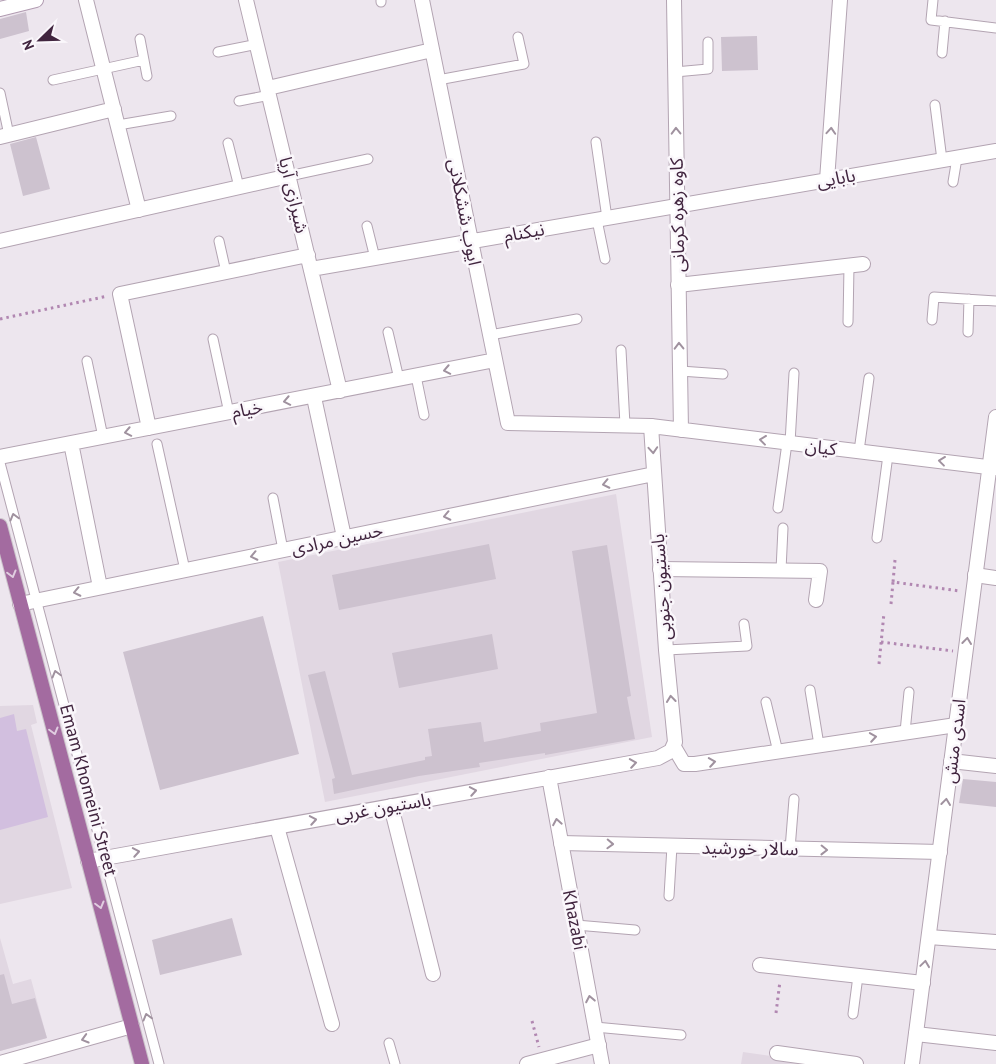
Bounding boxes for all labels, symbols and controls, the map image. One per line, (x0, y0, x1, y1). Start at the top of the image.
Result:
north arrow (15, 15, 65, 65)
text: N (18, 37, 38, 53)
one-way arrow (670, 127, 681, 135)
one-way arrow (825, 127, 836, 135)
street label: شیرازی آریا (274, 155, 314, 235)
street label: ایوب ششکلانی (443, 157, 487, 267)
street label: کاوه زهره کرمانی (664, 157, 689, 272)
street label: بابایی (815, 163, 857, 193)
street label: نیکنام (502, 217, 547, 250)
one-way arrow (674, 342, 684, 350)
one-way arrow (442, 364, 451, 374)
street label: خیام (229, 395, 265, 426)
one-way arrow (283, 395, 292, 406)
one-way arrow (124, 427, 132, 437)
street label: کیان (804, 434, 839, 460)
one-way arrow (759, 435, 767, 446)
one-way arrow (647, 446, 658, 454)
one-way arrow (938, 456, 946, 467)
one-way arrow (602, 478, 611, 488)
one-way arrow (443, 510, 452, 521)
one-way arrow (9, 512, 20, 521)
street label: حسین مرادی (289, 518, 385, 560)
street label: باستیون جنوبی (646, 533, 676, 641)
one-way arrow (249, 550, 258, 560)
one-way arrow (7, 569, 17, 577)
one-way arrow (73, 586, 82, 597)
one-way arrow (961, 637, 972, 645)
one-way arrow (51, 669, 62, 678)
one-way arrow (665, 694, 676, 702)
street label: اسدی منش (937, 697, 971, 785)
street label: Emam Khomeini Street (55, 701, 123, 879)
one-way arrow (48, 726, 59, 735)
one-way arrow (869, 732, 877, 743)
one-way arrow (708, 757, 717, 767)
one-way arrow (629, 758, 638, 768)
one-way arrow (469, 786, 478, 796)
street label: باستیون غربی (333, 787, 433, 827)
one-way arrow (940, 798, 951, 806)
one-way arrow (309, 815, 318, 825)
one-way arrow (552, 818, 563, 826)
street label: سالار خورشید (701, 836, 799, 860)
one-way arrow (606, 839, 614, 850)
one-way arrow (821, 844, 829, 855)
one-way arrow (132, 848, 141, 858)
street label: Khazabi (558, 888, 592, 952)
one-way arrow (94, 900, 105, 909)
one-way arrow (919, 959, 930, 967)
one-way arrow (585, 995, 595, 1003)
one-way arrow (142, 1013, 152, 1021)
one-way arrow (81, 1033, 89, 1043)

